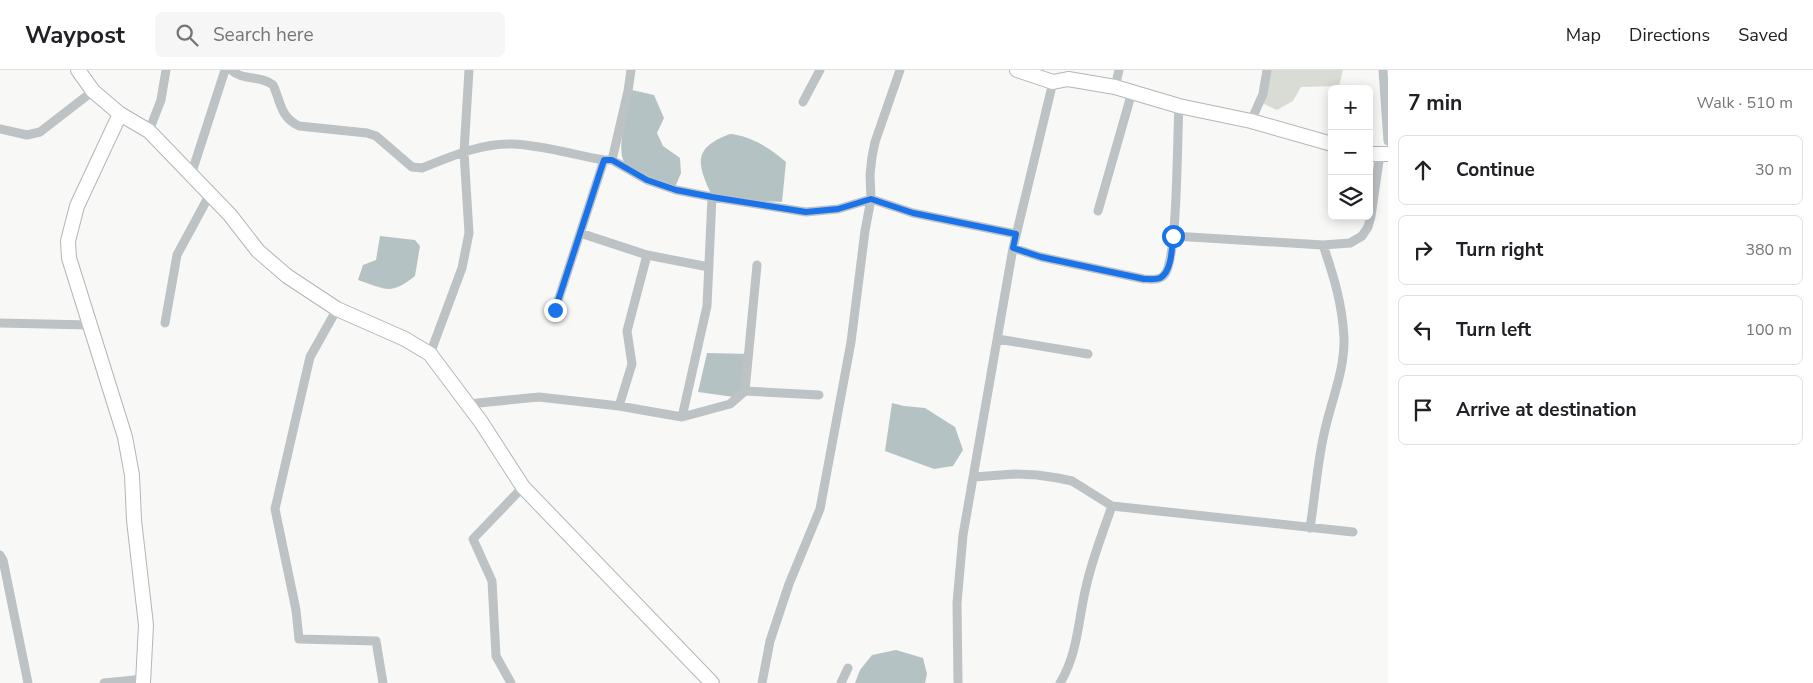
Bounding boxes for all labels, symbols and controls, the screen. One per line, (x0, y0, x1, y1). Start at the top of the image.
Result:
search box (155, 12, 505, 57)
text: Waypost (25, 19, 125, 51)
icon: search (173, 21, 201, 49)
text: Search here (213, 22, 314, 48)
text: Map (1566, 23, 1601, 47)
text: Directions (1629, 23, 1710, 47)
text: Saved (1738, 23, 1788, 47)
map controls (1328, 85, 1373, 220)
button: + (1328, 85, 1373, 130)
text: 7 min (1408, 89, 1462, 117)
text: Walk · 510 m (1697, 92, 1793, 114)
button: − (1328, 130, 1373, 175)
icon: ahead (1409, 156, 1437, 184)
text: Continue (1456, 157, 1535, 183)
text: 30 m (1755, 159, 1792, 181)
button: layers (1328, 175, 1373, 220)
route start (1162, 225, 1185, 248)
icon: right (1409, 236, 1437, 264)
text: Turn right (1456, 237, 1543, 263)
text: 380 m (1745, 239, 1792, 261)
route end (544, 299, 567, 322)
icon: left (1409, 316, 1437, 344)
text: Turn left (1456, 317, 1531, 343)
text: 100 m (1745, 319, 1792, 341)
icon: arrive (1409, 396, 1437, 424)
text: Arrive at destination (1456, 397, 1637, 423)

